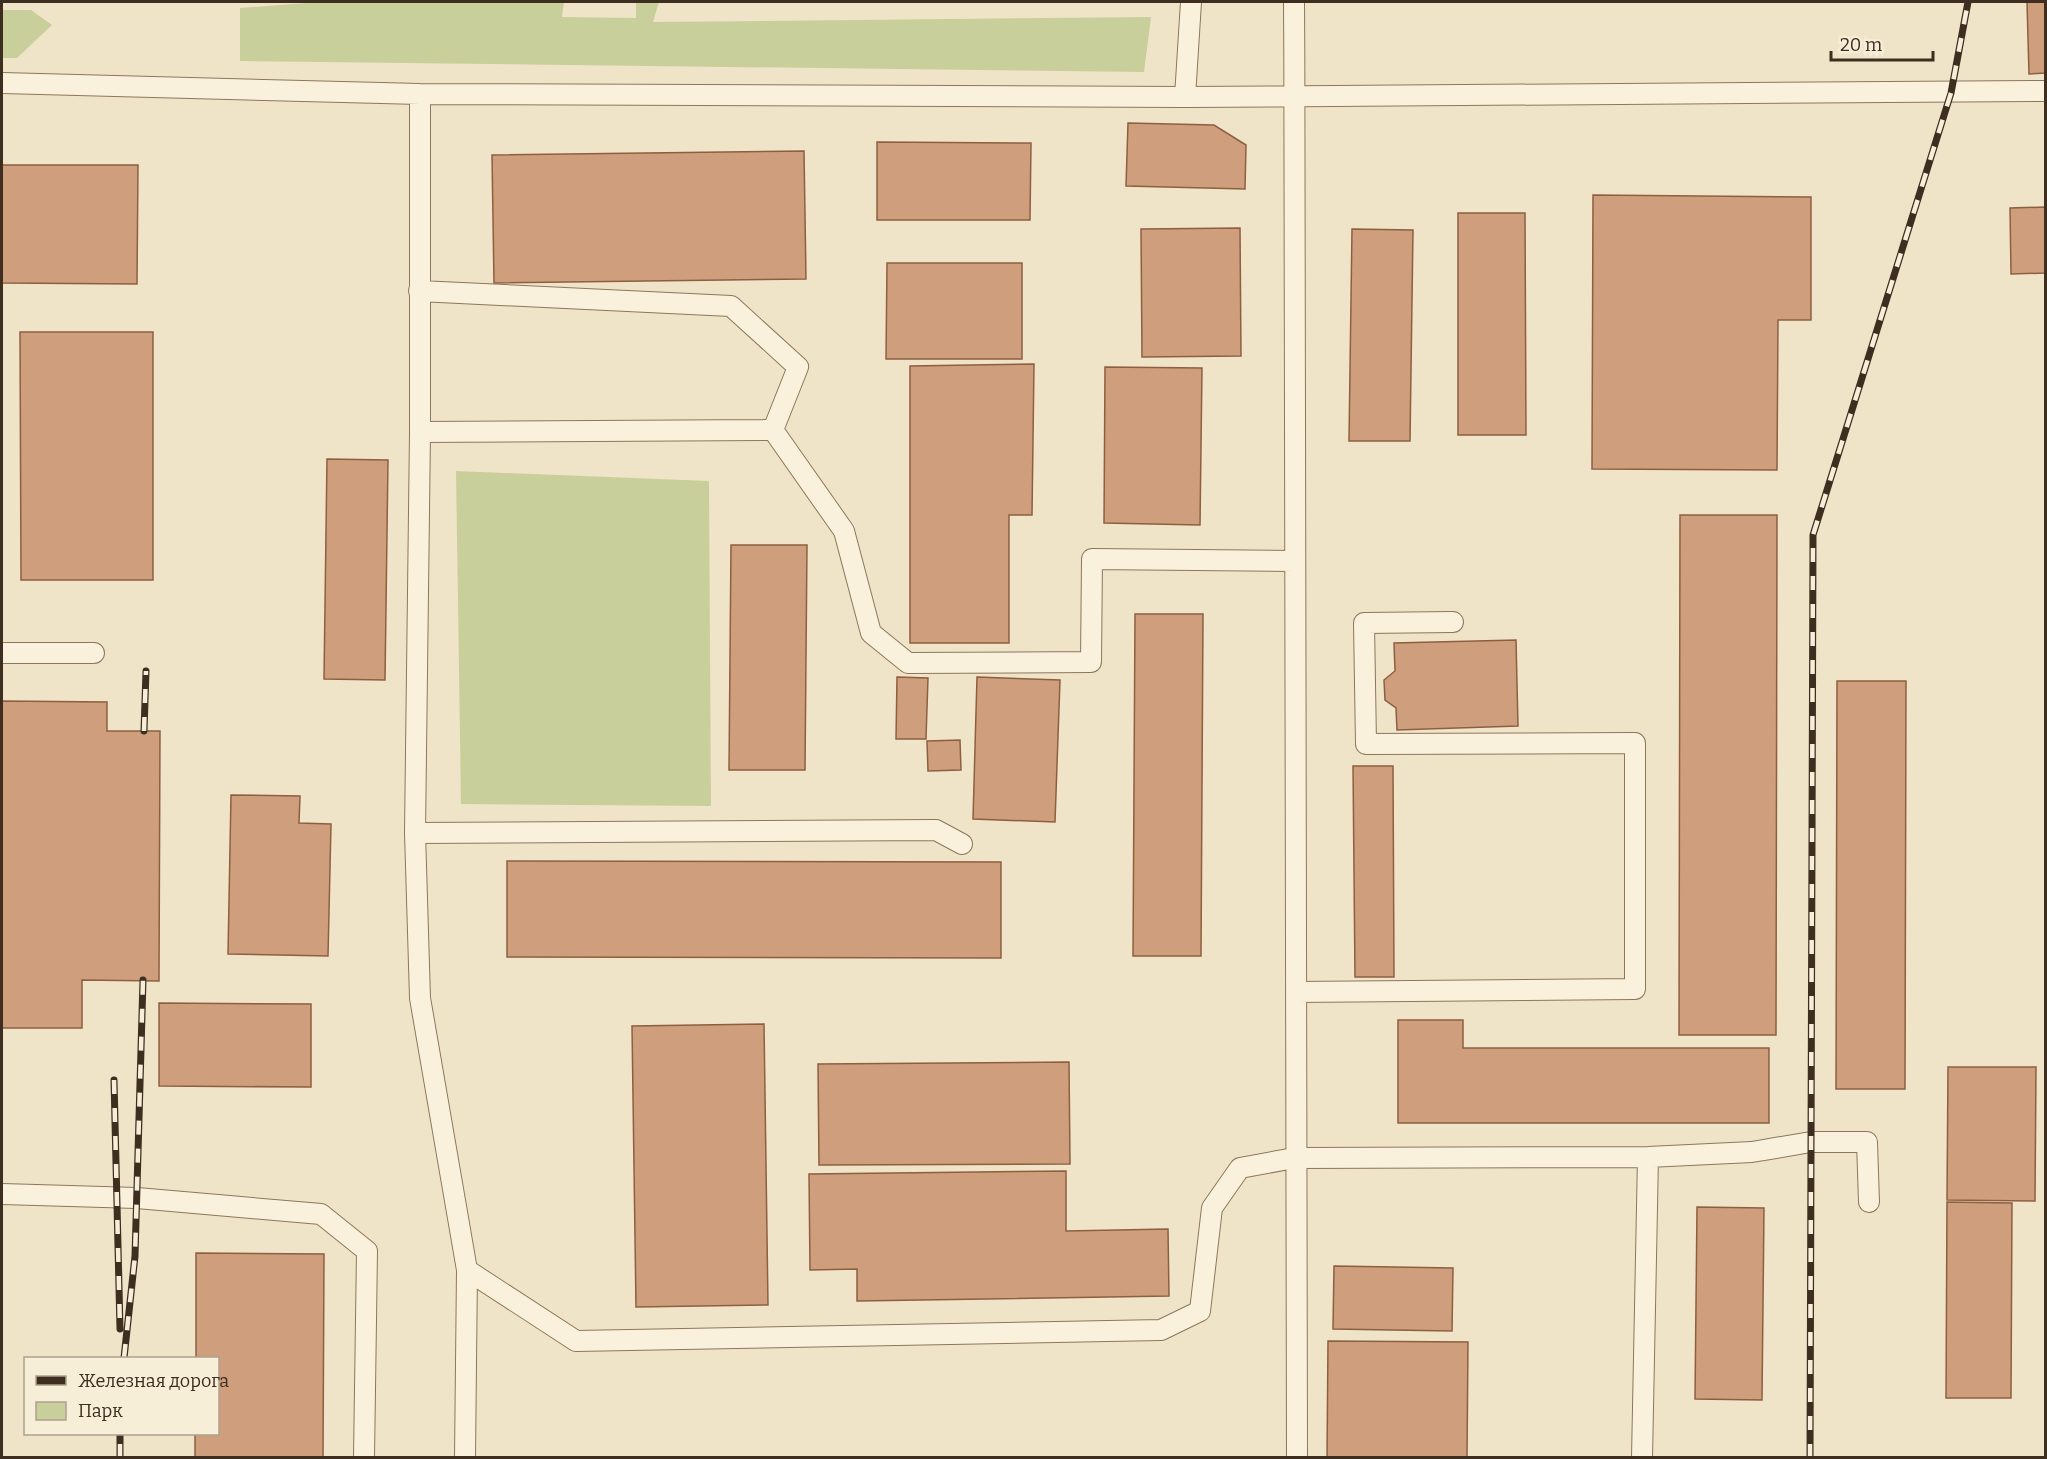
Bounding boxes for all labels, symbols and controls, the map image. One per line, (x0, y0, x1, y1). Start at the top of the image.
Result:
scale bar (1831, 24, 1933, 62)
text: 20 m (1840, 34, 1882, 56)
legend (24, 1357, 219, 1435)
text: Железная дорога (78, 1370, 229, 1392)
text: Парк (78, 1400, 123, 1422)

